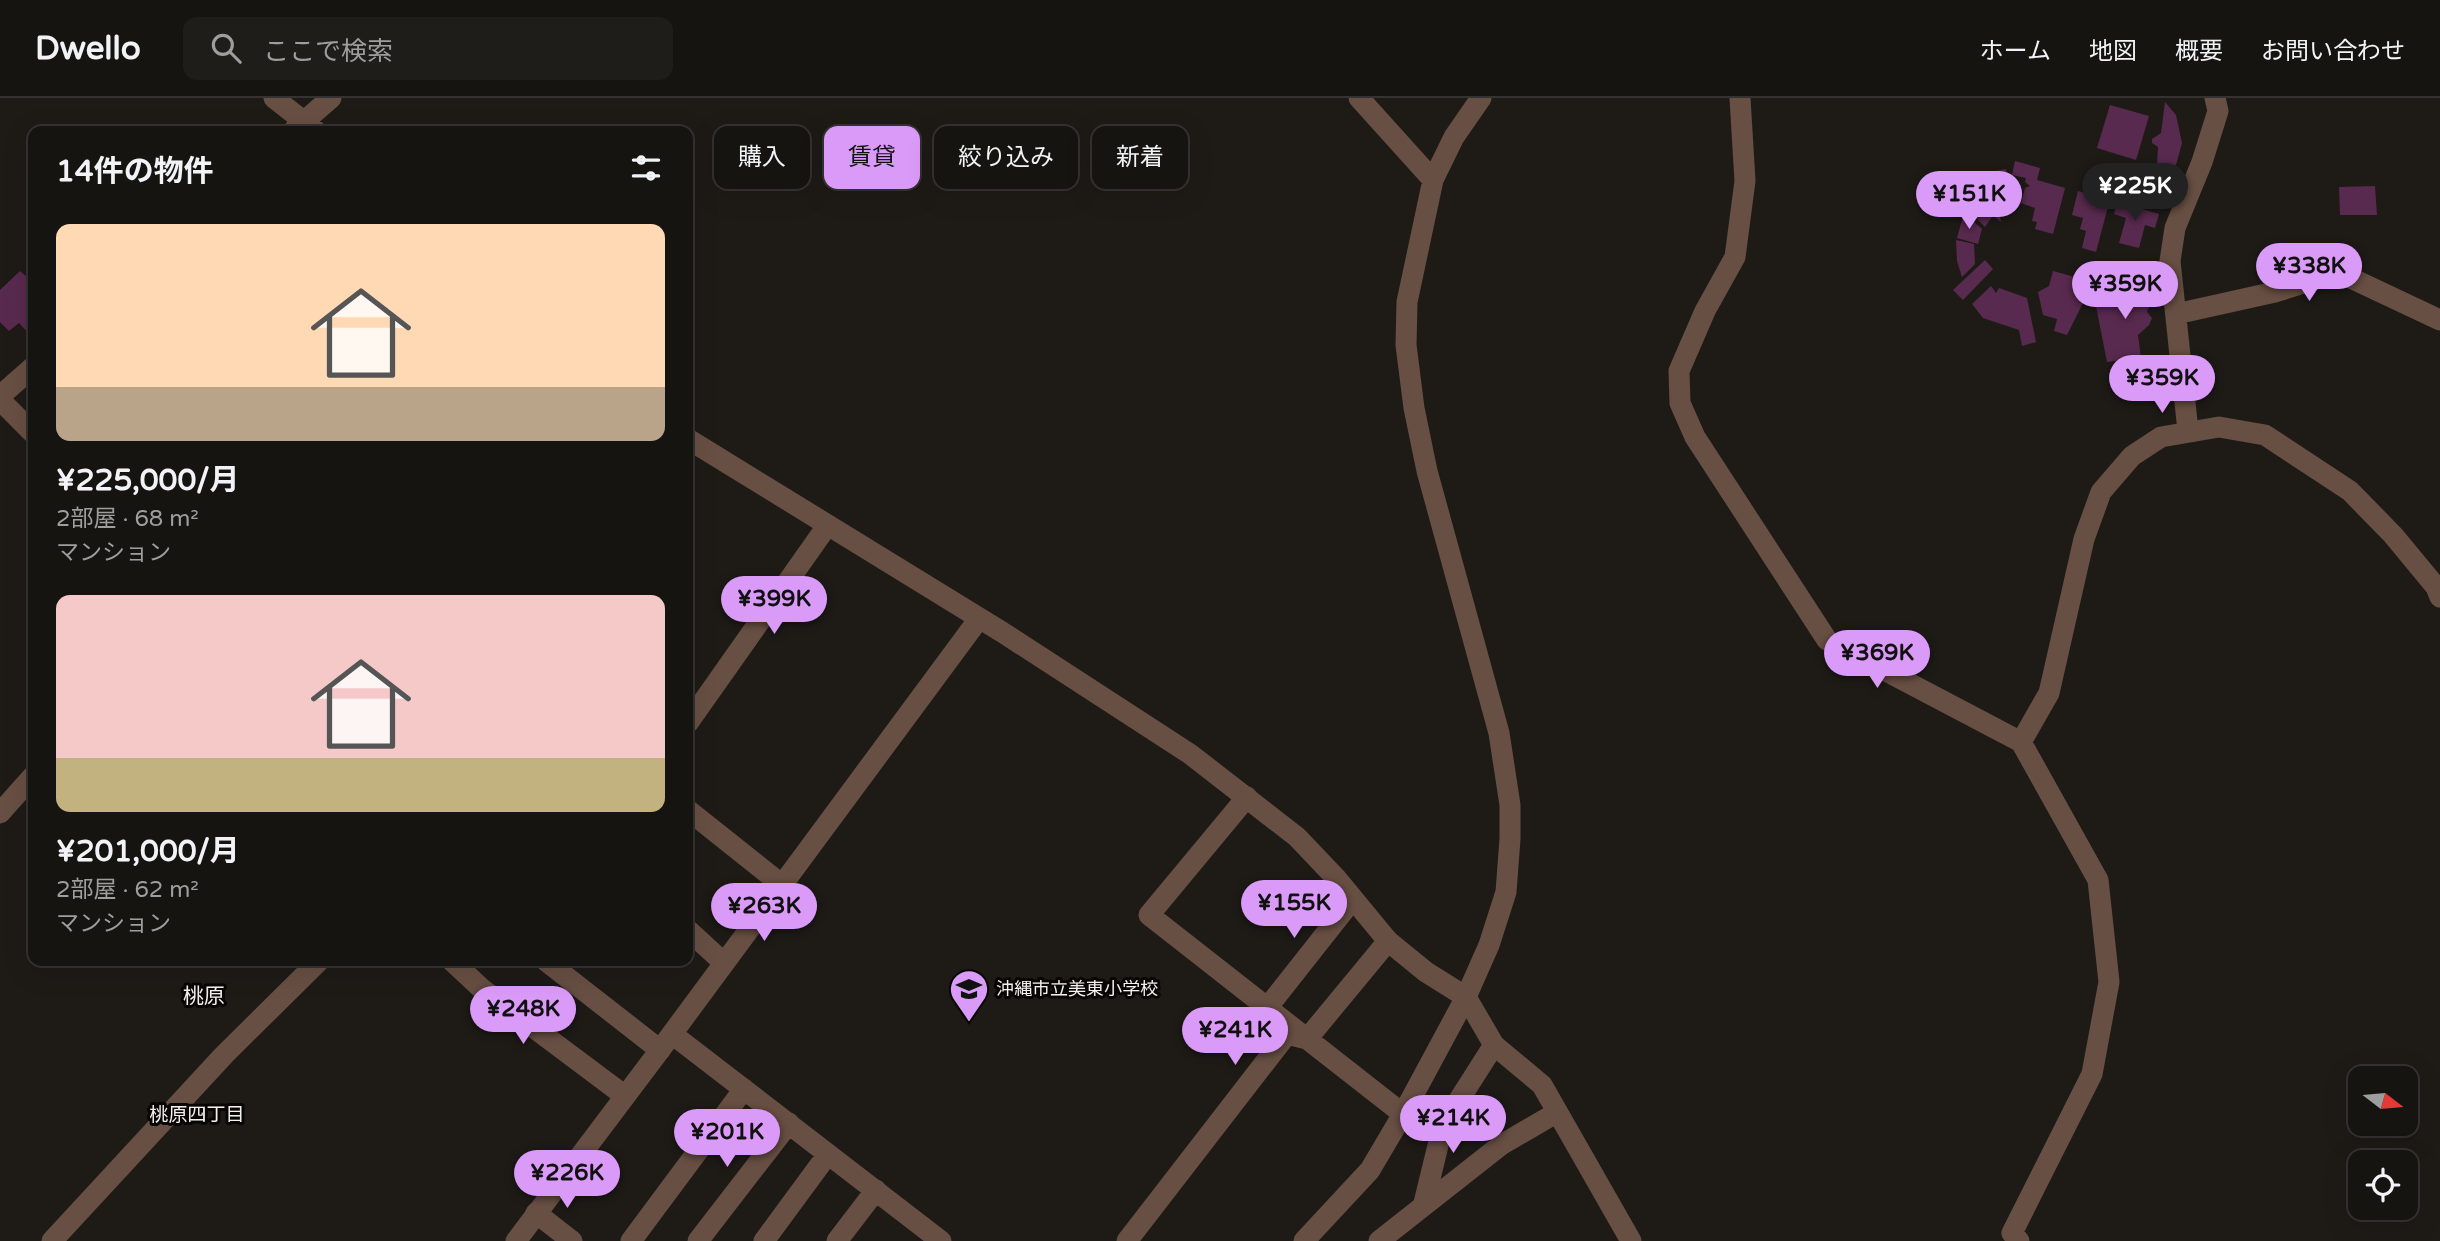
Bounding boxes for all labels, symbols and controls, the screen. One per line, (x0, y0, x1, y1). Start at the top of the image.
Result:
search box (183, 17, 673, 80)
text: Dwello (35, 29, 141, 68)
icon: search (207, 29, 245, 67)
text: ここで検索 (263, 36, 393, 67)
text: ホーム (1980, 37, 2051, 66)
text: 地図 (2089, 37, 2137, 66)
text: 概要 (2175, 37, 2223, 66)
text: お問い合わせ (2261, 37, 2405, 66)
chip: 購入 (714, 126, 810, 189)
chip: 賃貸 (824, 126, 920, 189)
chip: 絞り込み (934, 126, 1078, 189)
chip: 新着 (1092, 126, 1188, 189)
icon: filters (627, 149, 665, 187)
text: 14件の物件 (56, 153, 214, 190)
pin: ¥225K (2086, 164, 2184, 223)
pin: ¥151K (1920, 172, 2018, 231)
text: ¥225K (2098, 172, 2172, 200)
text: ¥151K (1932, 180, 2006, 208)
pin: ¥338K (2260, 244, 2358, 303)
text: ¥338K (2272, 252, 2346, 280)
pin: ¥359K (2076, 262, 2174, 321)
icon: home (298, 270, 424, 396)
text: ¥359K (2088, 270, 2162, 298)
pin: ¥359K (2113, 356, 2211, 415)
text: ¥359K (2125, 364, 2199, 392)
text: ¥225,000/月 (56, 462, 240, 499)
text: 2部屋 · 68 m² (56, 505, 199, 533)
text: マンション (56, 539, 171, 567)
pin: ¥399K (725, 576, 823, 636)
text: ¥399K (737, 585, 811, 613)
pin: ¥369K (1828, 630, 1926, 690)
text: ¥369K (1840, 639, 1914, 667)
icon: home (298, 641, 424, 767)
text: ¥201,000/月 (56, 833, 240, 870)
text: 2部屋 · 62 m² (56, 876, 199, 904)
pin: ¥155K (1245, 880, 1343, 940)
pin: ¥263K (715, 884, 813, 943)
text: ¥155K (1257, 889, 1331, 917)
text: ¥263K (727, 892, 801, 920)
text: マンション (56, 910, 171, 938)
school or university icon: 沖縄市立美東小学校 (948, 968, 990, 1023)
place label: 沖縄市立美東小学校 (996, 978, 1158, 1000)
district label: 桃原 (183, 984, 225, 1009)
pin: ¥248K (474, 986, 572, 1046)
text: ¥248K (486, 995, 560, 1023)
pin: ¥241K (1186, 1007, 1284, 1067)
text: ¥241K (1198, 1016, 1272, 1044)
north arrow (2348, 1066, 2418, 1136)
map controls (2348, 1066, 2418, 1220)
pin: ¥214K (1404, 1096, 1502, 1155)
district label: 桃原四丁目 (149, 1104, 245, 1126)
text: ¥214K (1416, 1104, 1490, 1132)
pin: ¥201K (678, 1110, 776, 1169)
text: ¥201K (690, 1118, 764, 1146)
pin: ¥226K (518, 1150, 616, 1210)
button: locate (2348, 1150, 2418, 1220)
text: ¥226K (530, 1159, 604, 1187)

